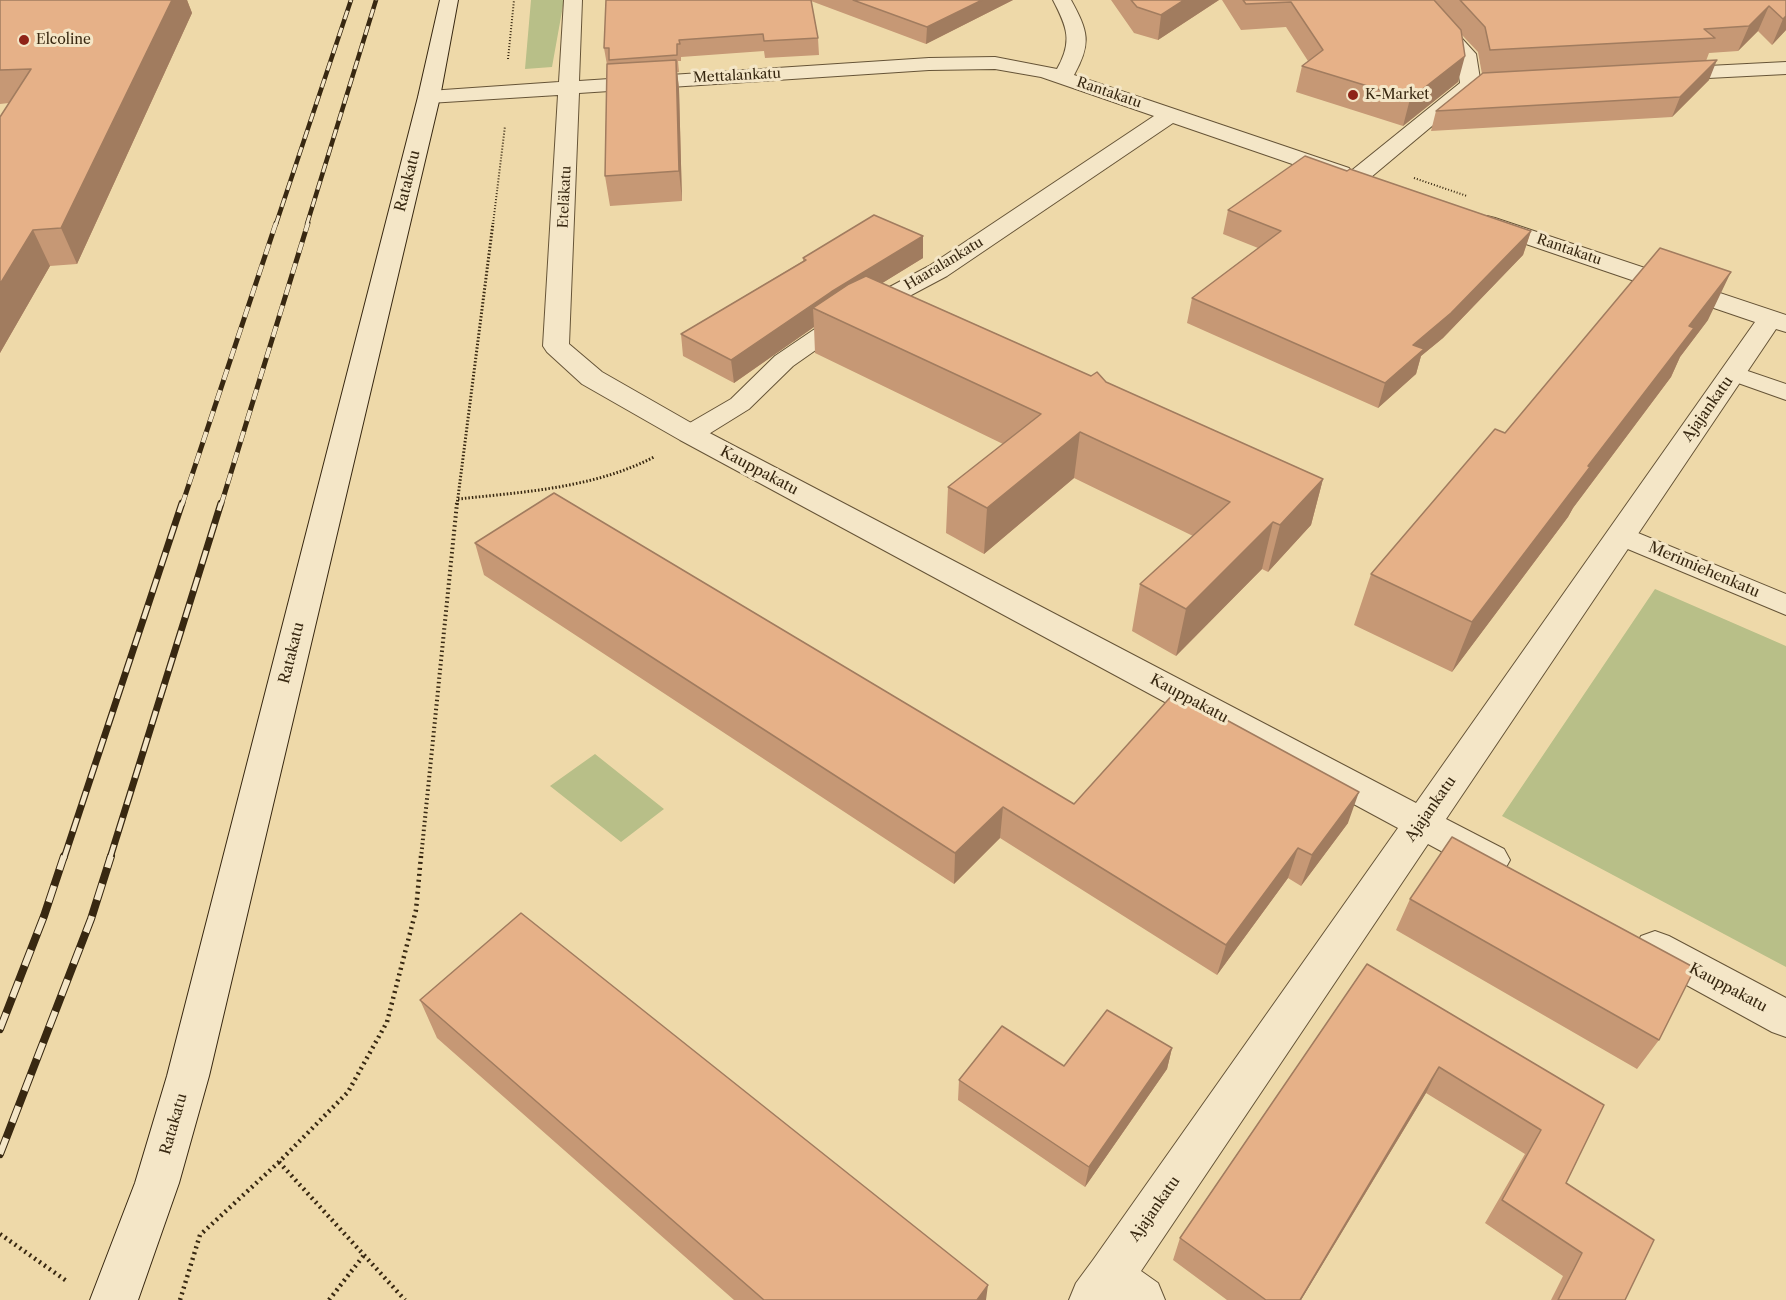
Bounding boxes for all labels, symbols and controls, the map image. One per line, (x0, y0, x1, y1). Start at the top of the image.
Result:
place label: Elcoline (36, 32, 91, 48)
marker: Elcoline (17, 33, 31, 47)
street label: Mettalankatu (693, 65, 781, 87)
street label: Rantakatu (1074, 74, 1144, 112)
place label: K-Market (1365, 87, 1429, 103)
marker: K-Market (1346, 88, 1360, 102)
street label: Ratakatu (392, 148, 424, 214)
street label: Eteläkatu (555, 165, 575, 229)
street label: Rantakatu (1534, 231, 1604, 269)
street label: Haaralankatu (902, 234, 986, 294)
street label: Ajajankatu (1679, 373, 1737, 445)
street label: Kauppakatu (717, 443, 801, 499)
street label: Merimiehenkatu (1646, 538, 1762, 602)
street label: Ratakatu (276, 620, 308, 686)
street label: Kauppakatu (1147, 671, 1231, 727)
street label: Ajajankatu (1402, 773, 1460, 845)
street label: Kauppakatu (1686, 960, 1770, 1016)
street label: Ratakatu (157, 1091, 191, 1157)
street label: Ajajankatu (1126, 1173, 1184, 1245)

